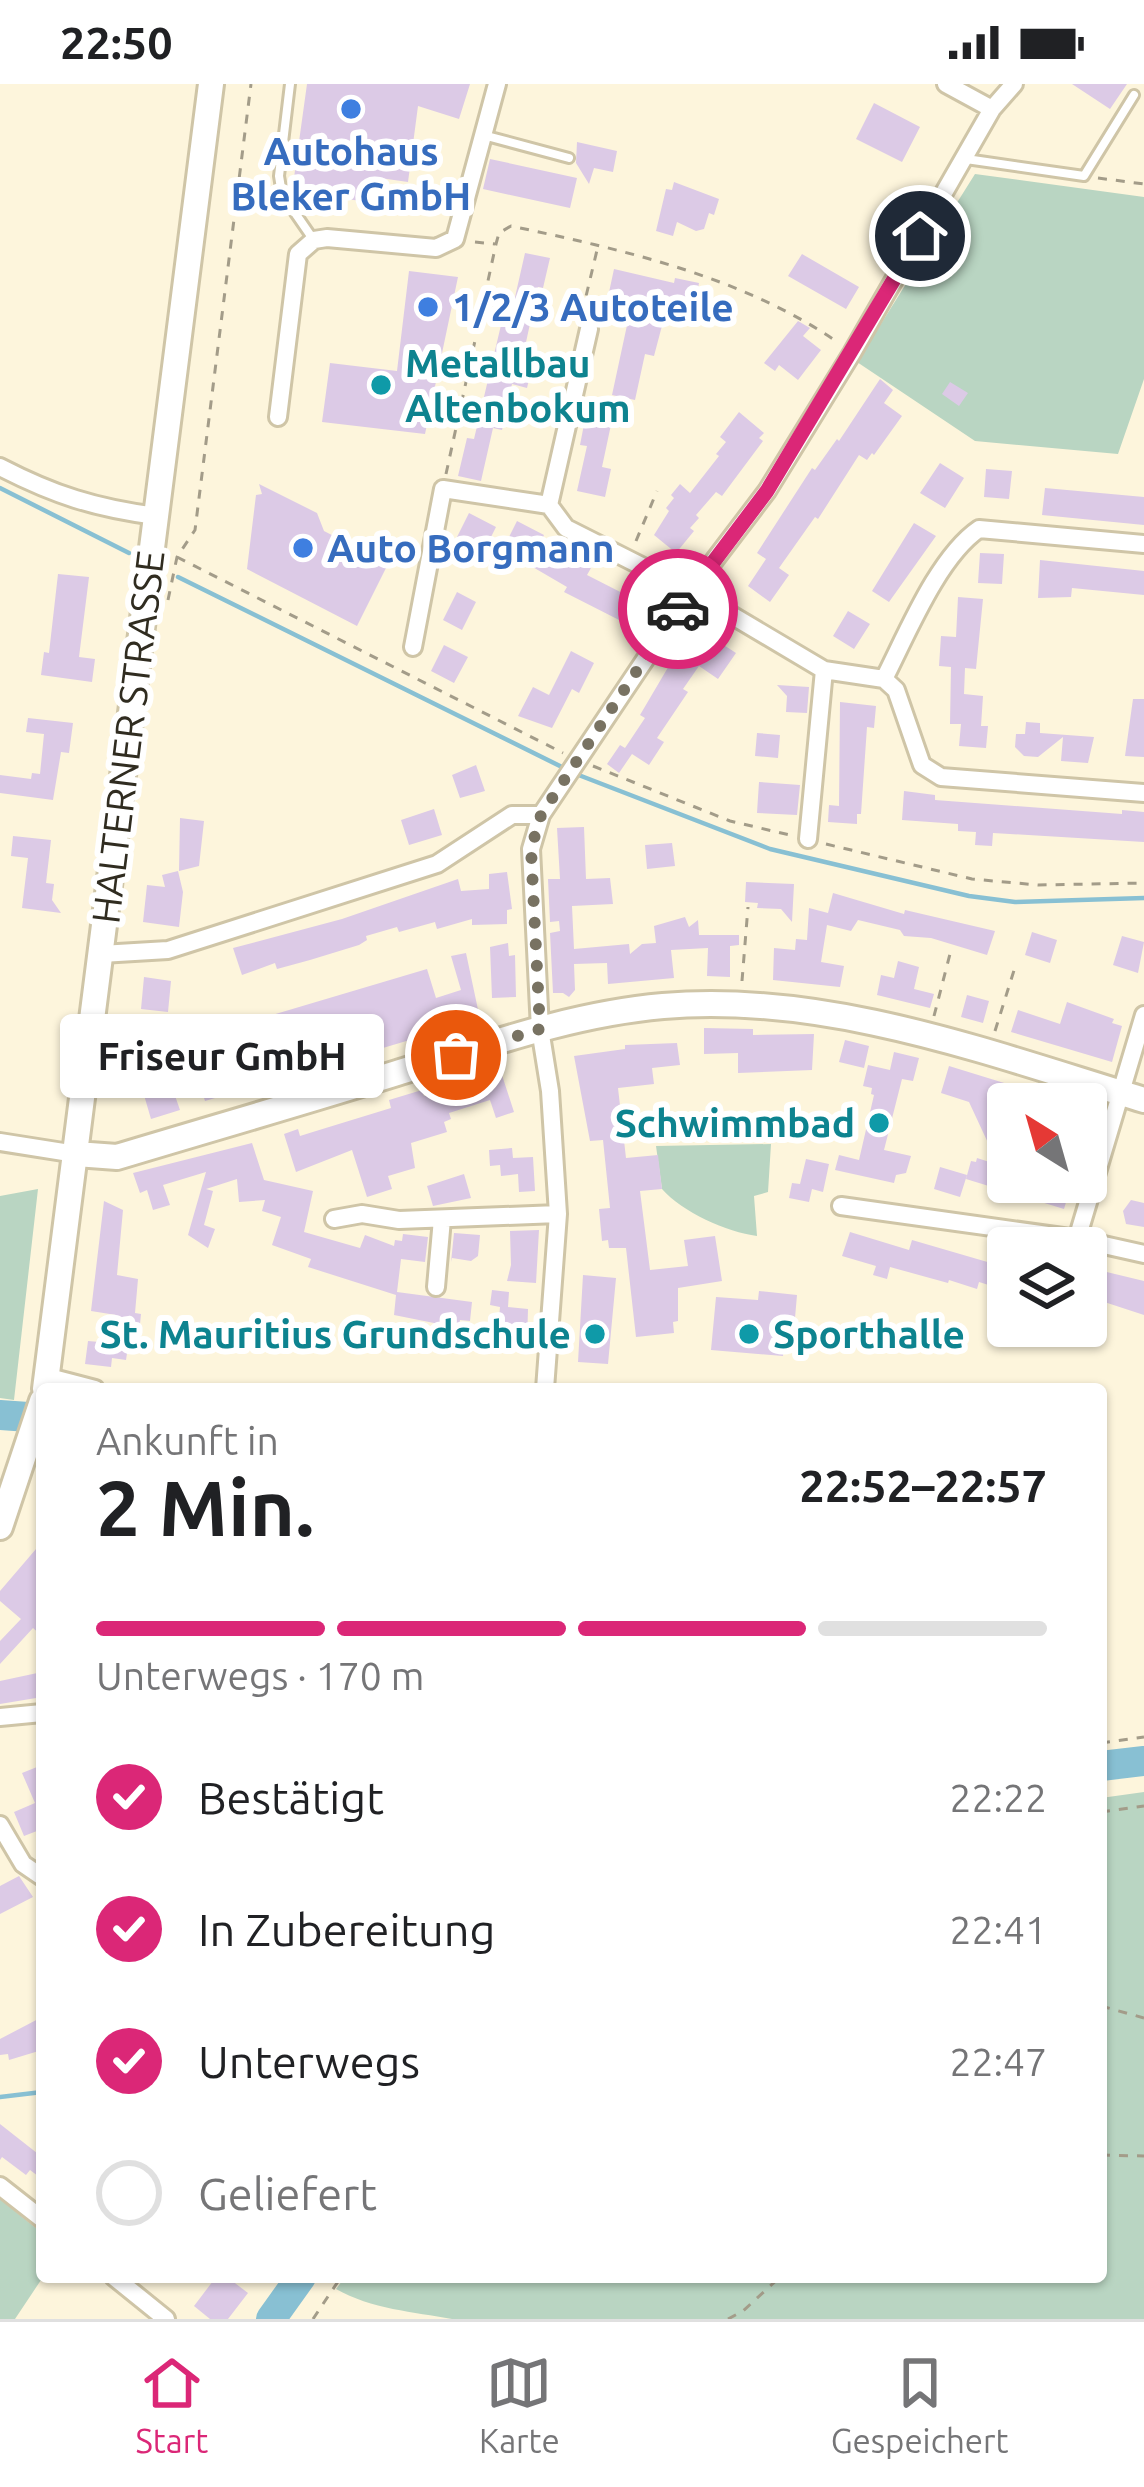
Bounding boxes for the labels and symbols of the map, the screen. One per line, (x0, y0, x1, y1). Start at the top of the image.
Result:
marker: Autohaus Bleker GmbH (338, 96, 364, 122)
place label: Autohaus Bleker GmbH (231, 129, 471, 217)
pin (869, 185, 971, 287)
place label: 1/2/3 Autoteile (452, 285, 734, 328)
marker: 1/2/3 Autoteile (415, 294, 441, 320)
place label: Metallbau Altenbokum (405, 341, 631, 429)
marker: Metallbau Altenbokum (368, 372, 394, 398)
place label: Auto Borgmann (327, 526, 615, 569)
marker: Auto Borgmann (290, 535, 316, 561)
street label: HALTERNER STRASSE (83, 548, 172, 926)
courier (618, 549, 738, 669)
pin (405, 1004, 507, 1106)
callout: Friseur GmbH (60, 1013, 384, 1097)
north arrow (987, 1083, 1107, 1203)
place label: Schwimmbad (615, 1101, 855, 1144)
marker: Schwimmbad (866, 1110, 892, 1136)
place label: St. Mauritius Grundschule (99, 1312, 571, 1355)
place label: Sporthalle (773, 1312, 965, 1355)
marker: St. Mauritius Grundschule (582, 1321, 608, 1347)
marker: Sporthalle (736, 1321, 762, 1347)

